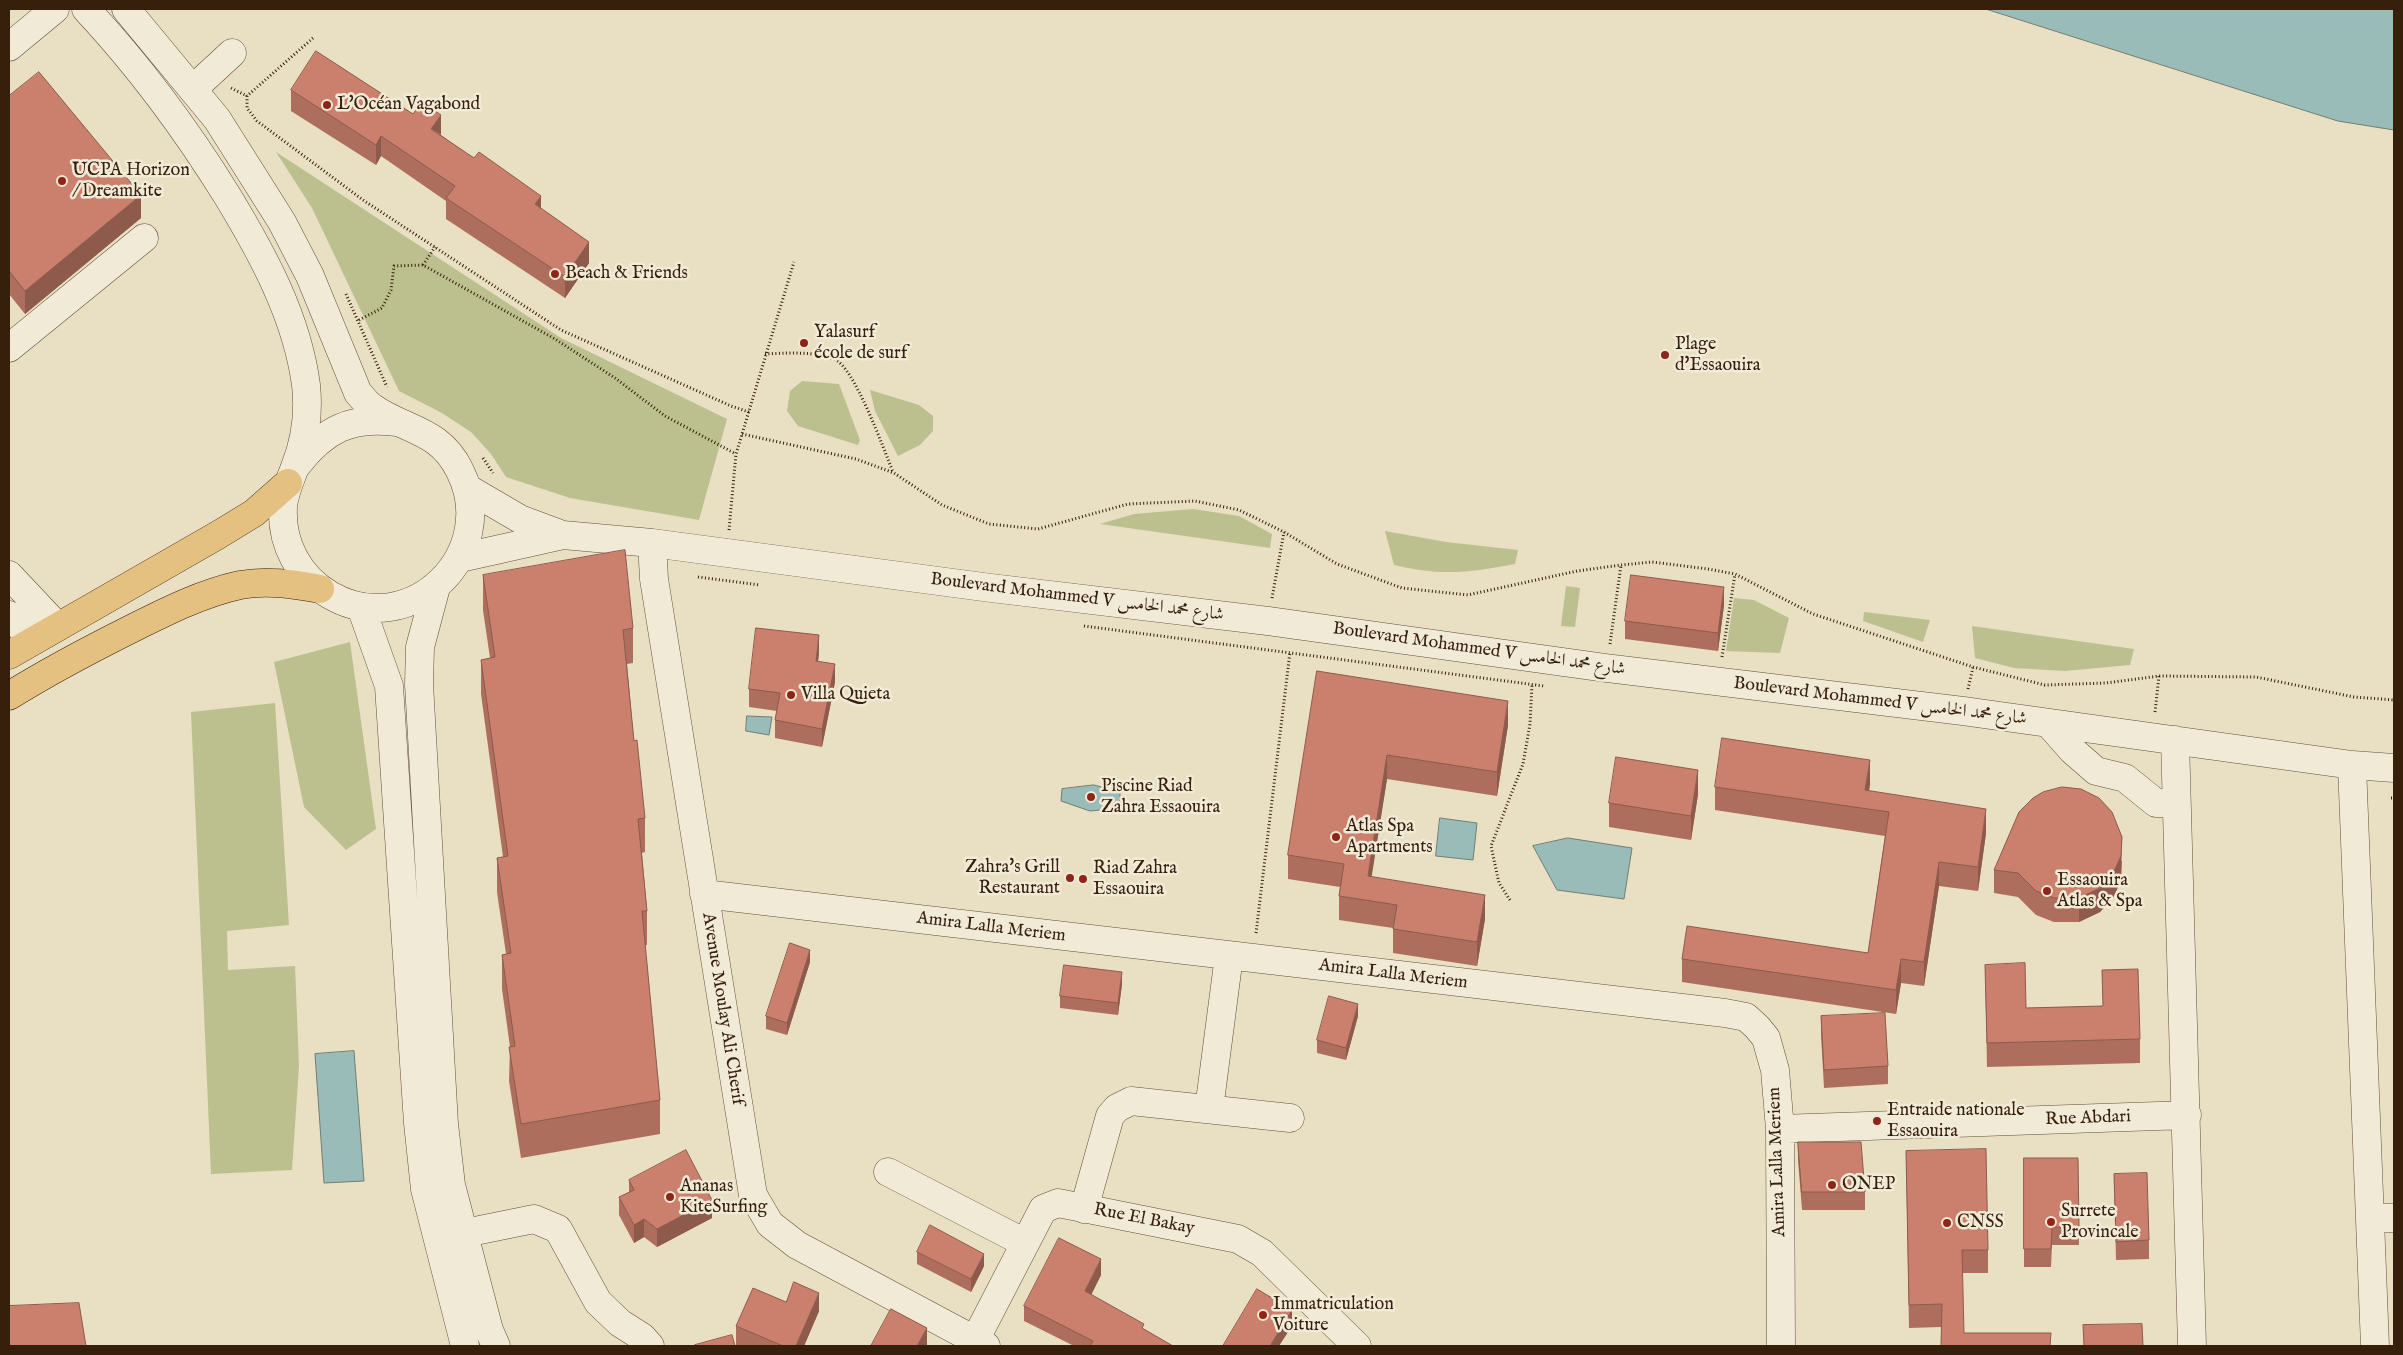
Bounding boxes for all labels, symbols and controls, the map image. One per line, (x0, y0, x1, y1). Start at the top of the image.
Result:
place label: L'Océan Vagabond (337, 94, 480, 116)
marker: L'Océan Vagabond (321, 99, 333, 111)
place label: UCPA Horizon / Dreamkite (72, 160, 190, 202)
marker: UCPA Horizon / Dreamkite (56, 175, 68, 187)
place label: Beach & Friends (565, 263, 688, 285)
marker: Beach & Friends (549, 268, 561, 280)
place label: Yalasurf école de surf (814, 322, 907, 364)
place label: Plage d'Essaouira (1675, 334, 1761, 376)
marker: Yalasurf école de surf (798, 337, 810, 349)
marker: Plage d'Essaouira (1659, 349, 1671, 361)
street label: Boulevard Mohammed V شارع محمد الخامس (929, 569, 1225, 627)
street label: Boulevard Mohammed V شارع محمد الخامس (1331, 619, 1627, 681)
street label: Boulevard Mohammed V شارع محمد الخامس (1732, 673, 2028, 731)
place label: Villa Quieta (801, 684, 890, 706)
marker: Villa Quieta (785, 689, 797, 701)
place label: Piscine Riad Zahra Essaouira (1101, 776, 1220, 819)
marker: Piscine Riad Zahra Essaouira (1085, 791, 1097, 803)
place label: Atlas Spa Apartments (1346, 816, 1433, 859)
marker: Atlas Spa Apartments (1330, 831, 1342, 843)
place label: Zahra's Grill Restaurant (965, 857, 1060, 900)
place label: Riad Zahra Essaouira (1093, 858, 1177, 901)
place label: Essaouira Atlas & Spa (2057, 870, 2143, 912)
marker: Zahra's Grill Restaurant (1064, 872, 1076, 884)
marker: Riad Zahra Essaouira (1077, 873, 1089, 885)
marker: Essaouira Atlas & Spa (2041, 885, 2053, 897)
street label: Amira Lalla Meriem (915, 908, 1067, 948)
street label: Avenue Moulay Ali Cherif (696, 911, 748, 1107)
street label: Amira Lalla Meriem (1317, 955, 1469, 995)
street label: Amira Lalla Meriem (1765, 1087, 1791, 1237)
place label: Entraide nationale Essaouira (1887, 1100, 2024, 1142)
street label: Rue Abdari (2045, 1107, 2131, 1131)
marker: Entraide nationale Essaouira (1871, 1115, 1883, 1127)
place label: ONEP (1842, 1174, 1895, 1196)
place label: Ananas KiteSurfing (680, 1176, 767, 1218)
marker: ONEP (1826, 1179, 1838, 1191)
marker: Ananas KiteSurfing (664, 1191, 676, 1203)
street label: Rue El Bakay (1092, 1200, 1196, 1240)
place label: Surrete Provincale (2061, 1201, 2139, 1244)
place label: CNSS (1957, 1212, 2004, 1234)
marker: Surrete Provincale (2045, 1216, 2057, 1228)
marker: CNSS (1941, 1217, 1953, 1229)
place label: Immatriculation Voiture (1273, 1294, 1394, 1336)
marker: Immatriculation Voiture (1257, 1309, 1269, 1321)

